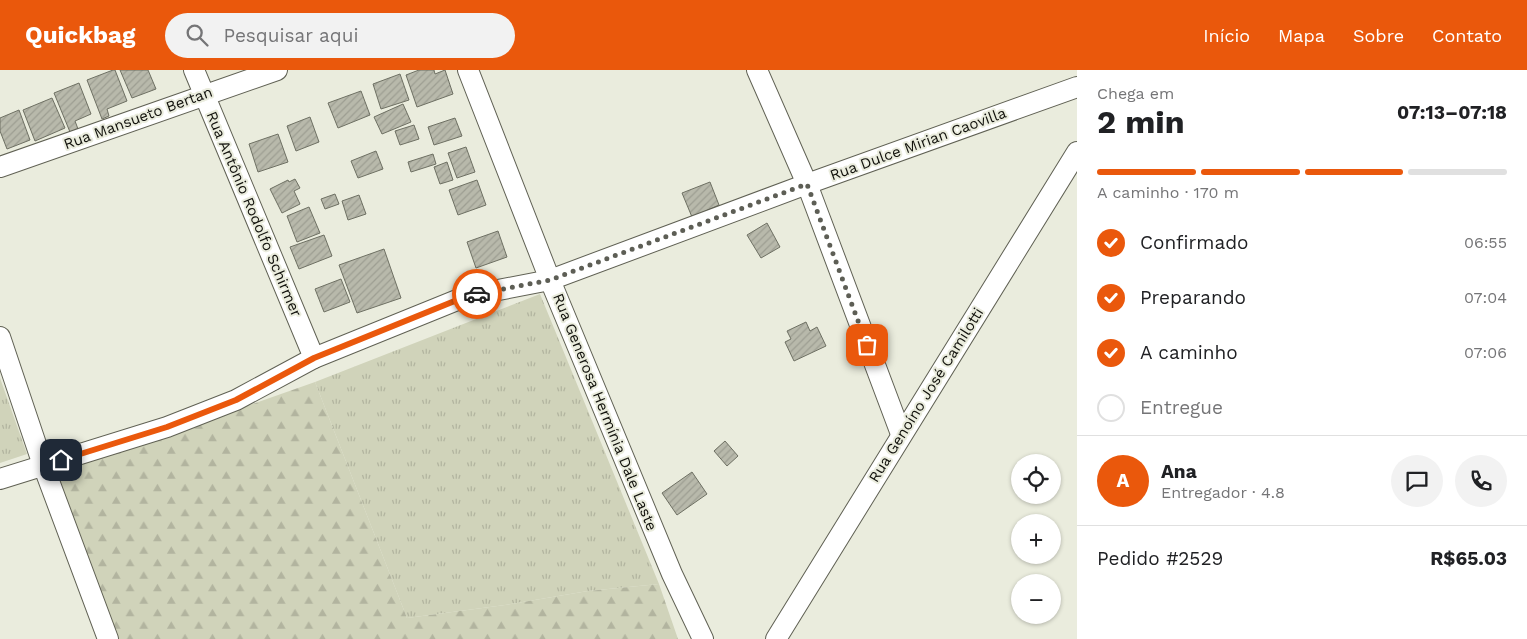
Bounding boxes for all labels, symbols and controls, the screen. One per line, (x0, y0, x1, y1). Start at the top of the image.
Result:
search box (165, 13, 515, 58)
text: Quickbag (25, 21, 135, 49)
icon: search (183, 21, 211, 49)
text: Pesquisar aqui (223, 24, 359, 47)
text: Início (1203, 25, 1250, 46)
text: Mapa (1278, 25, 1325, 46)
text: Sobre (1353, 25, 1404, 46)
text: Contato (1432, 25, 1502, 46)
street label: Rua Mansueto Bertan (61, 83, 215, 153)
text: Chega em (1097, 84, 1174, 103)
text: 07:13–07:18 (1397, 101, 1507, 124)
text: 2 min (1097, 103, 1185, 141)
street label: Rua Dulce Mirian Caovilla (827, 104, 1009, 184)
street label: Rua Antônio Rodolfo Schirmer (202, 109, 306, 319)
text: A caminho · 170 m (1097, 183, 1239, 202)
icon: check (1097, 229, 1125, 257)
text: Confirmado (1140, 231, 1249, 254)
text: 06:55 (1464, 233, 1507, 252)
courier (452, 269, 502, 319)
icon: car (463, 280, 491, 308)
icon: check (1097, 284, 1125, 312)
text: Preparando (1140, 286, 1246, 309)
text: 07:04 (1464, 288, 1507, 307)
street label: Rua Generosa Hermínia Dale Laste (549, 291, 661, 533)
street label: Rua Genoíno José Camilotti (865, 304, 987, 486)
pin (846, 324, 888, 366)
icon: bag (853, 331, 881, 359)
icon: check (1097, 339, 1125, 367)
text: A caminho (1140, 341, 1238, 364)
text: 07:06 (1464, 343, 1507, 362)
text: Entregue (1140, 396, 1223, 419)
pin (40, 439, 82, 481)
icon: home (47, 446, 75, 474)
map controls (1011, 454, 1061, 624)
button: locate (1011, 454, 1061, 504)
button: chat (1391, 455, 1443, 507)
button: phone (1455, 455, 1507, 507)
text: Ana (1161, 460, 1197, 483)
text: A (1117, 469, 1129, 492)
text: Entregador · 4.8 (1161, 483, 1285, 502)
button: + (1011, 514, 1061, 564)
text: Pedido #2529 (1097, 547, 1223, 570)
text: R$65.03 (1430, 547, 1507, 570)
button: − (1011, 574, 1061, 624)

